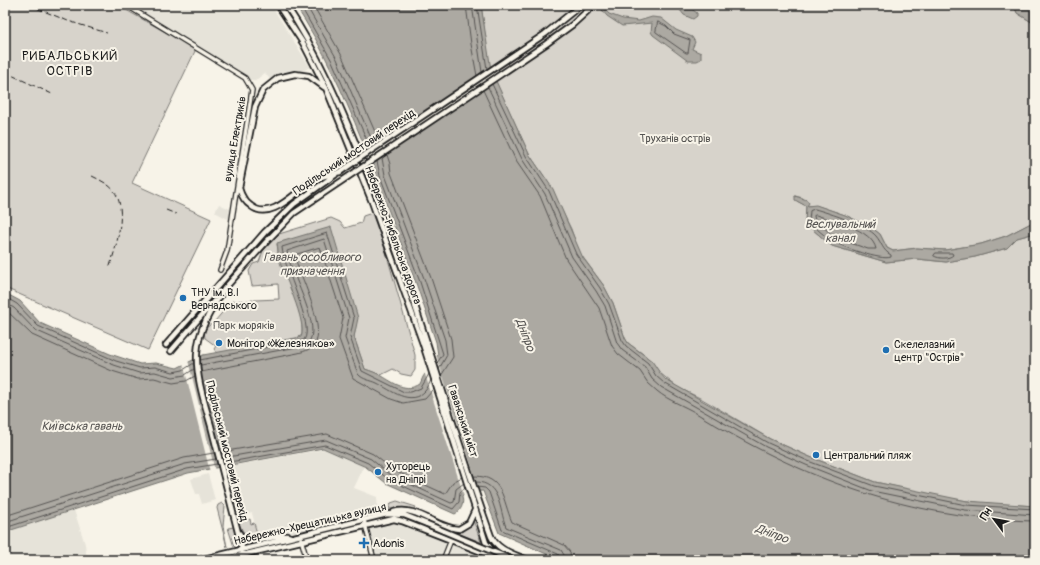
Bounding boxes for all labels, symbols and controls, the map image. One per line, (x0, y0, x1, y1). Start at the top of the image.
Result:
district label: РИБАЛЬСЬКИЙ ОСТРІВ (22, 48, 118, 79)
street label: вулиця Електриків (221, 95, 249, 183)
street label: Подільський мостовий перехід (290, 106, 418, 198)
park label: Труханів острів (639, 132, 711, 145)
street label: Набережно-Рибальська дорога (362, 164, 424, 306)
water label: Веслувальний канал (805, 217, 877, 246)
water label: Гавань особливого призначення (263, 250, 362, 279)
place label: ТНУ ім. В.І Вернадського (191, 286, 257, 312)
marker: ТНУ ім. В.І Вернадського (178, 293, 188, 303)
water label: Дніпро (512, 316, 539, 355)
park label: Парк моряків (213, 319, 275, 332)
place label: Монітор «Железняков» (227, 337, 335, 350)
marker: Монітор «Железняков» (214, 338, 224, 348)
place label: Скелелазний центр "Острів" (894, 338, 964, 364)
marker: Скелелазний центр "Острів" (881, 345, 891, 355)
street label: Подільський мостовий перехід (203, 379, 251, 523)
street label: Гаванський міст (445, 383, 481, 459)
water label: Київська гавань (42, 419, 123, 434)
place label: Центральний пляж (824, 449, 911, 462)
marker: Центральний пляж (811, 450, 821, 460)
place label: Хуторець на Дніпрі (386, 460, 431, 486)
marker: Хуторець на Дніпрі (373, 467, 383, 477)
north arrow (974, 499, 1014, 539)
street label: Набережно-Хрещатицька вулиця (232, 500, 388, 548)
text: Пн (977, 505, 995, 523)
water label: Дніпро (753, 521, 792, 548)
marker: Adonis (358, 537, 370, 549)
place label: Adonis (373, 537, 404, 550)

